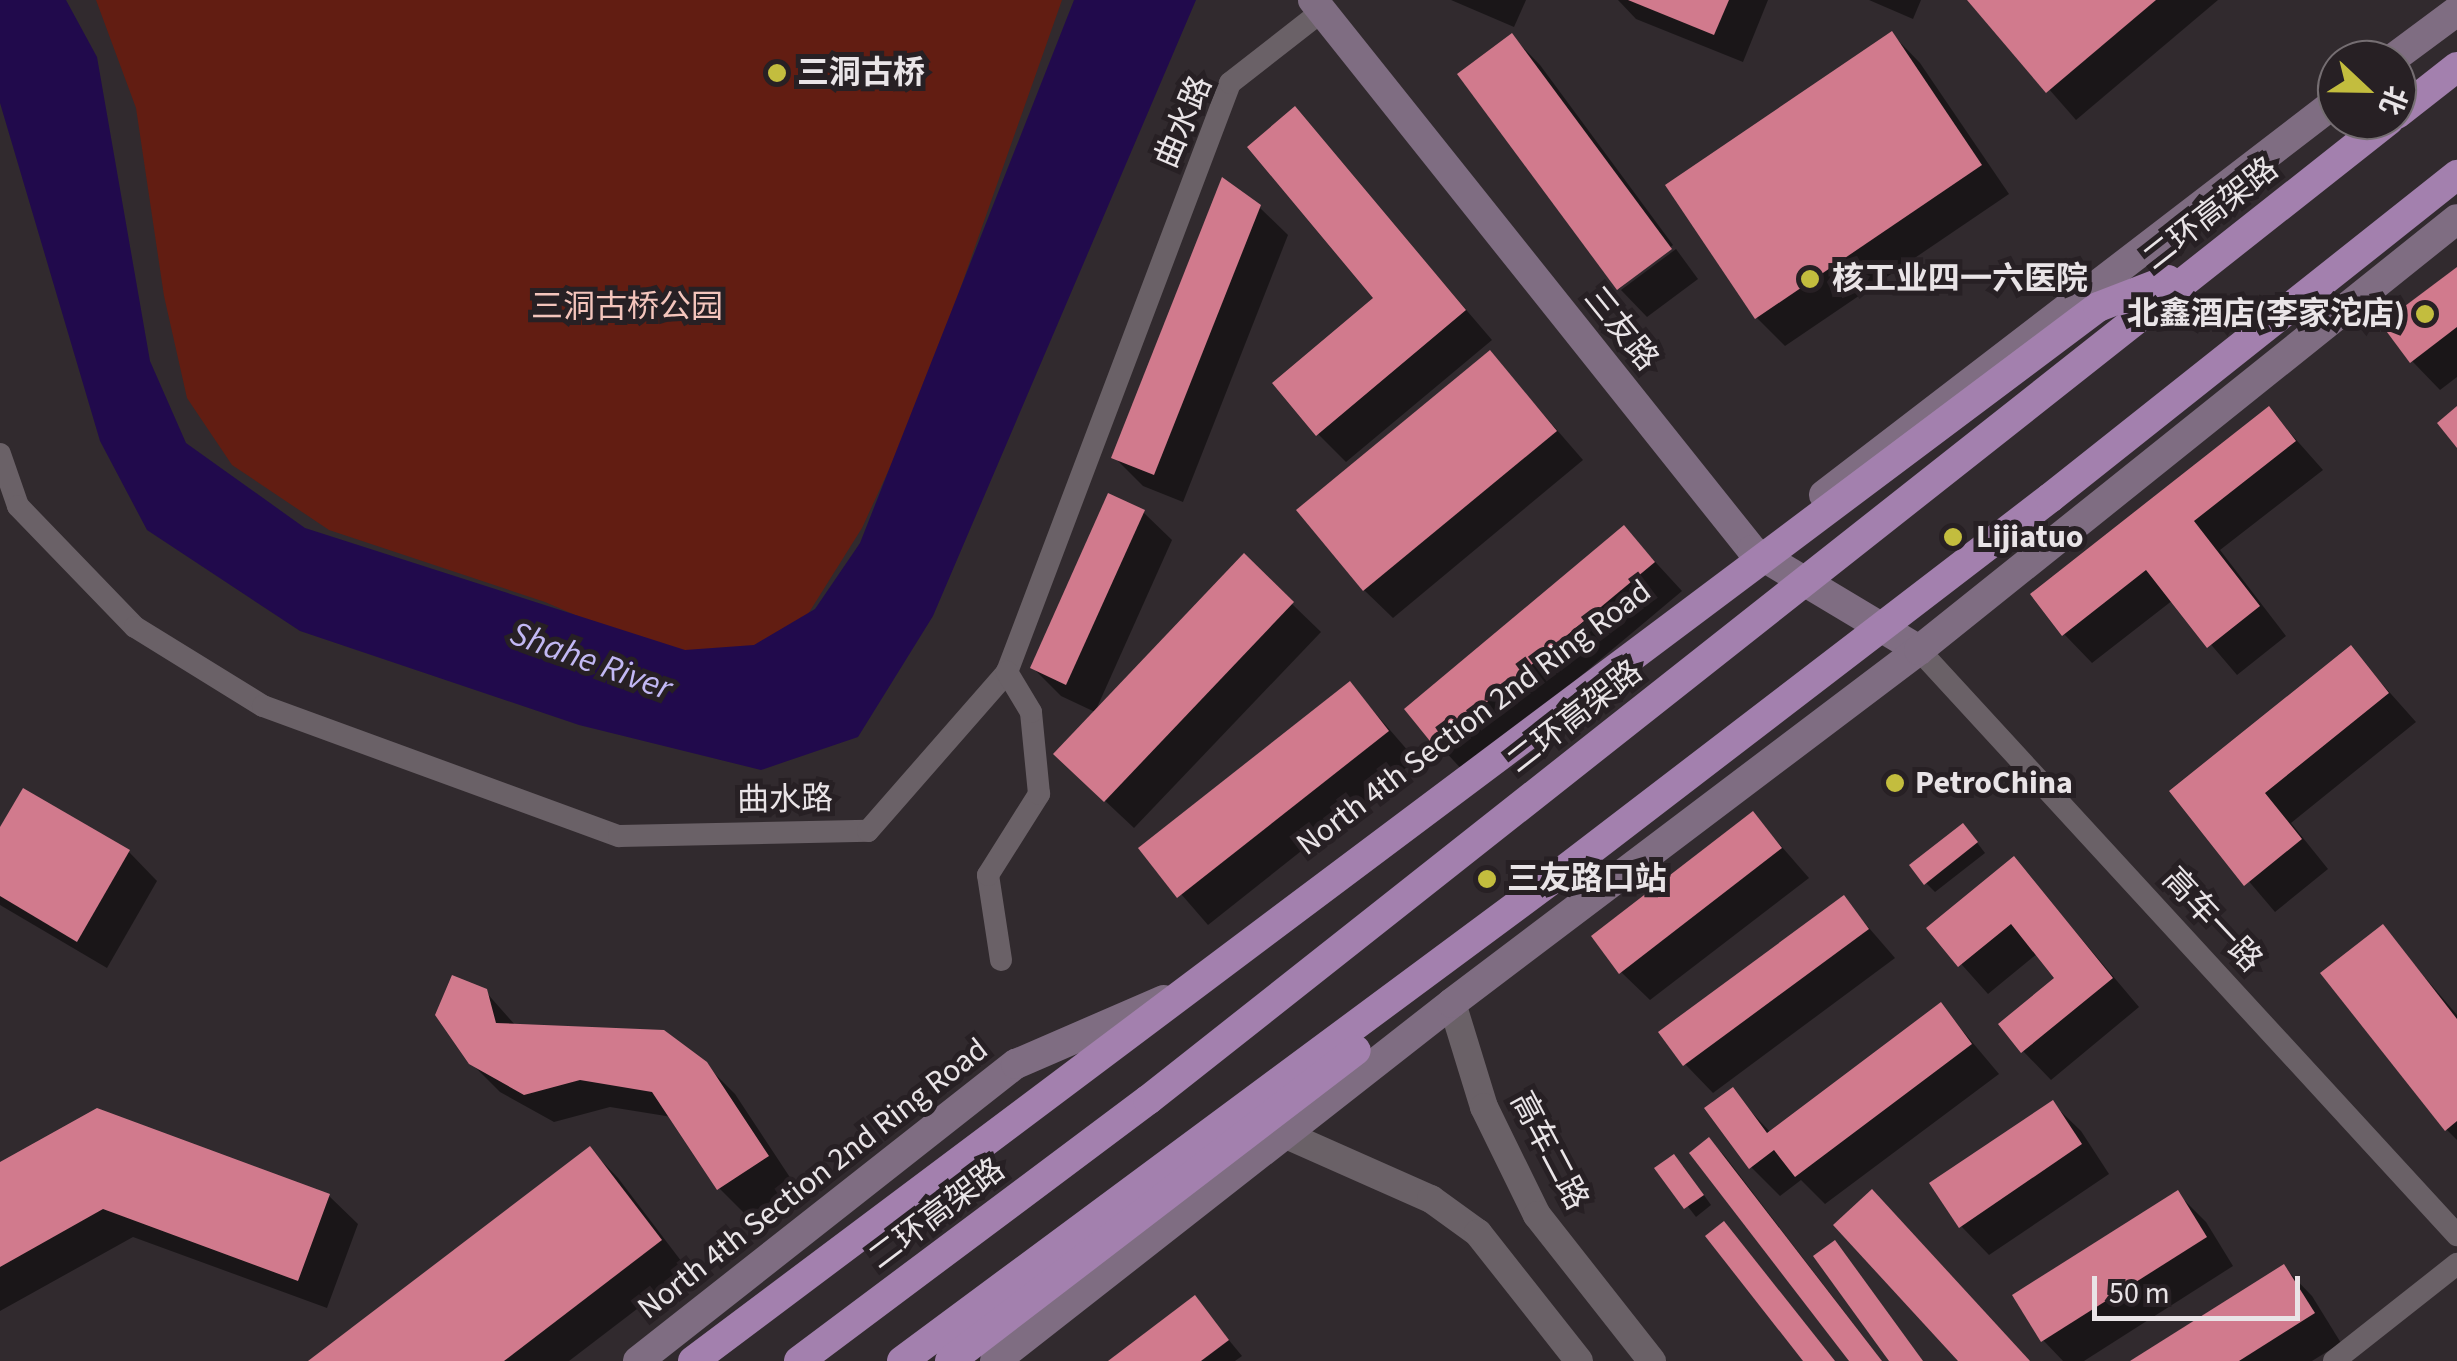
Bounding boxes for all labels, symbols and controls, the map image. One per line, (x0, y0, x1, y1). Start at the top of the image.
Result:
north arrow (2317, 40, 2417, 140)
place label: 三洞古桥 (797, 54, 925, 92)
marker: 三洞古桥 (766, 62, 788, 84)
street label: 曲水路 (1148, 70, 1220, 174)
text: 北 (2369, 80, 2417, 121)
street label: 二环高架路 (2136, 150, 2286, 278)
place label: 核工业四一六医院 (1832, 260, 2088, 298)
marker: 核工业四一六医院 (1797, 266, 1823, 292)
street label: 三友路 (1576, 280, 1666, 378)
park label: 三洞古桥公园 (531, 288, 723, 326)
place label: 北鑫酒店(李家沱店) (2127, 295, 2405, 333)
marker: 北鑫酒店(李家沱店) (2414, 303, 2436, 325)
place label: Lijiatuo (1976, 518, 2084, 556)
marker: Lijiatuo (1940, 524, 1966, 550)
street label: North 4th Section 2nd Ring Road (1289, 572, 1659, 864)
water label: Shahe River (504, 612, 678, 710)
street label: 二环高架路 (1500, 653, 1650, 781)
place label: PetroChina (1915, 764, 2073, 802)
marker: PetroChina (1884, 772, 1906, 794)
street label: 曲水路 (737, 780, 833, 820)
place label: 三友路口站 (1507, 860, 1667, 898)
street label: 高车一路 (2154, 860, 2270, 980)
marker: 三友路口站 (1476, 868, 1498, 890)
street label: North 4th Section 2nd Ring Road (630, 1030, 996, 1328)
street label: 高车二路 (1502, 1085, 1596, 1217)
street label: 二环高架路 (862, 1151, 1012, 1277)
scale bar (2097, 1256, 2304, 1318)
text: 50 m (2109, 1272, 2170, 1315)

